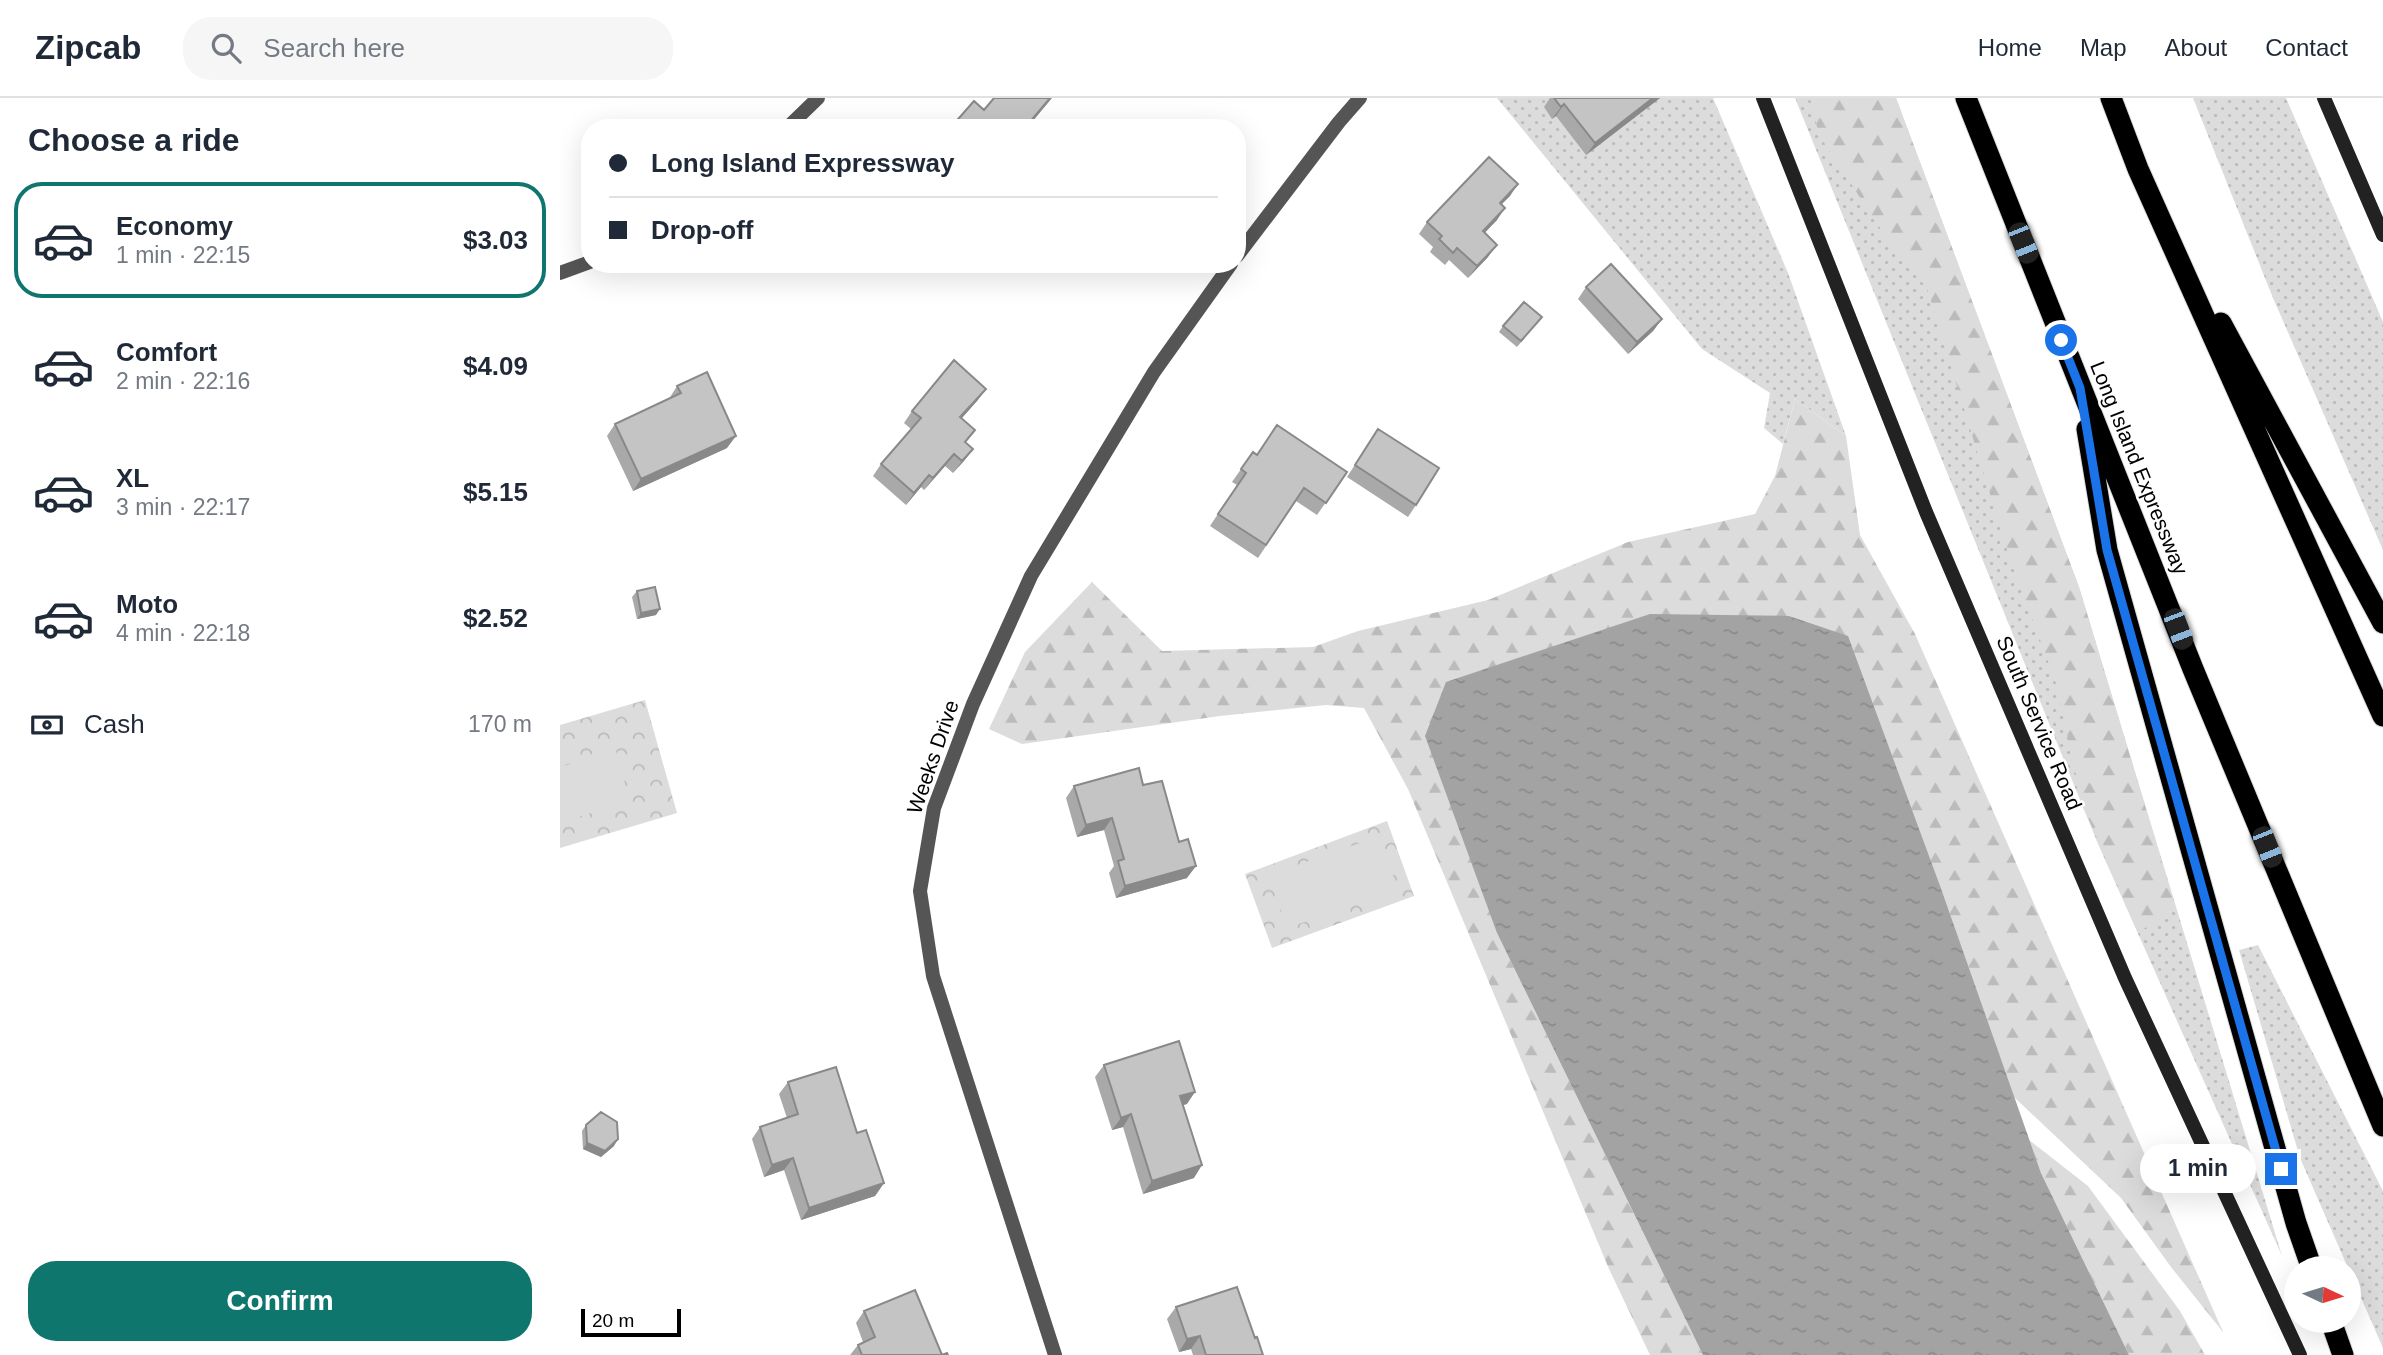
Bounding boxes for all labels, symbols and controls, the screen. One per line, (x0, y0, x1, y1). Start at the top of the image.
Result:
search box (183, 17, 673, 80)
text: Zipcab (35, 29, 141, 66)
icon: search (207, 29, 245, 67)
text: Search here (263, 33, 405, 63)
text: Home (1978, 34, 2042, 61)
text: Map (2080, 34, 2127, 61)
text: About (2165, 34, 2227, 61)
text: Contact (2265, 34, 2348, 61)
text: Choose a ride (28, 122, 240, 158)
text: Long Island Expressway (651, 148, 954, 178)
icon: car (32, 209, 95, 272)
text: Economy (116, 211, 233, 241)
text: Drop-off (651, 215, 754, 245)
car (2006, 220, 2041, 266)
text: $3.03 (463, 225, 528, 255)
text: 1 min · 22:15 (116, 242, 250, 268)
route start (2045, 324, 2077, 356)
icon: car (32, 335, 95, 398)
text: Comfort (116, 337, 217, 367)
text: $4.09 (463, 351, 528, 381)
street label: Long Island Expressway (2086, 358, 2193, 578)
text: 2 min · 22:16 (116, 368, 250, 394)
icon: car (32, 461, 95, 524)
text: XL (116, 463, 149, 493)
text: $5.15 (463, 477, 528, 507)
text: 3 min · 22:17 (116, 494, 250, 520)
icon: car (32, 587, 95, 650)
text: Moto (116, 589, 178, 619)
text: $2.52 (463, 603, 528, 633)
car (2161, 606, 2196, 652)
text: 4 min · 22:18 (116, 620, 250, 646)
street label: South Service Road (1992, 632, 2087, 813)
street label: Weeks Drive (902, 697, 963, 817)
icon: cash (28, 706, 66, 744)
text: Cash (84, 709, 145, 739)
text: 170 m (468, 711, 532, 737)
car (2250, 824, 2285, 870)
callout: 1 min (2141, 1144, 2256, 1194)
route end (2265, 1153, 2297, 1185)
text: 1 min (2168, 1155, 2228, 1181)
north arrow (2284, 1256, 2361, 1334)
map controls (2284, 1256, 2361, 1333)
button: Confirm (28, 1261, 532, 1341)
scale bar (581, 1306, 681, 1338)
text: 20 m (592, 1310, 634, 1331)

